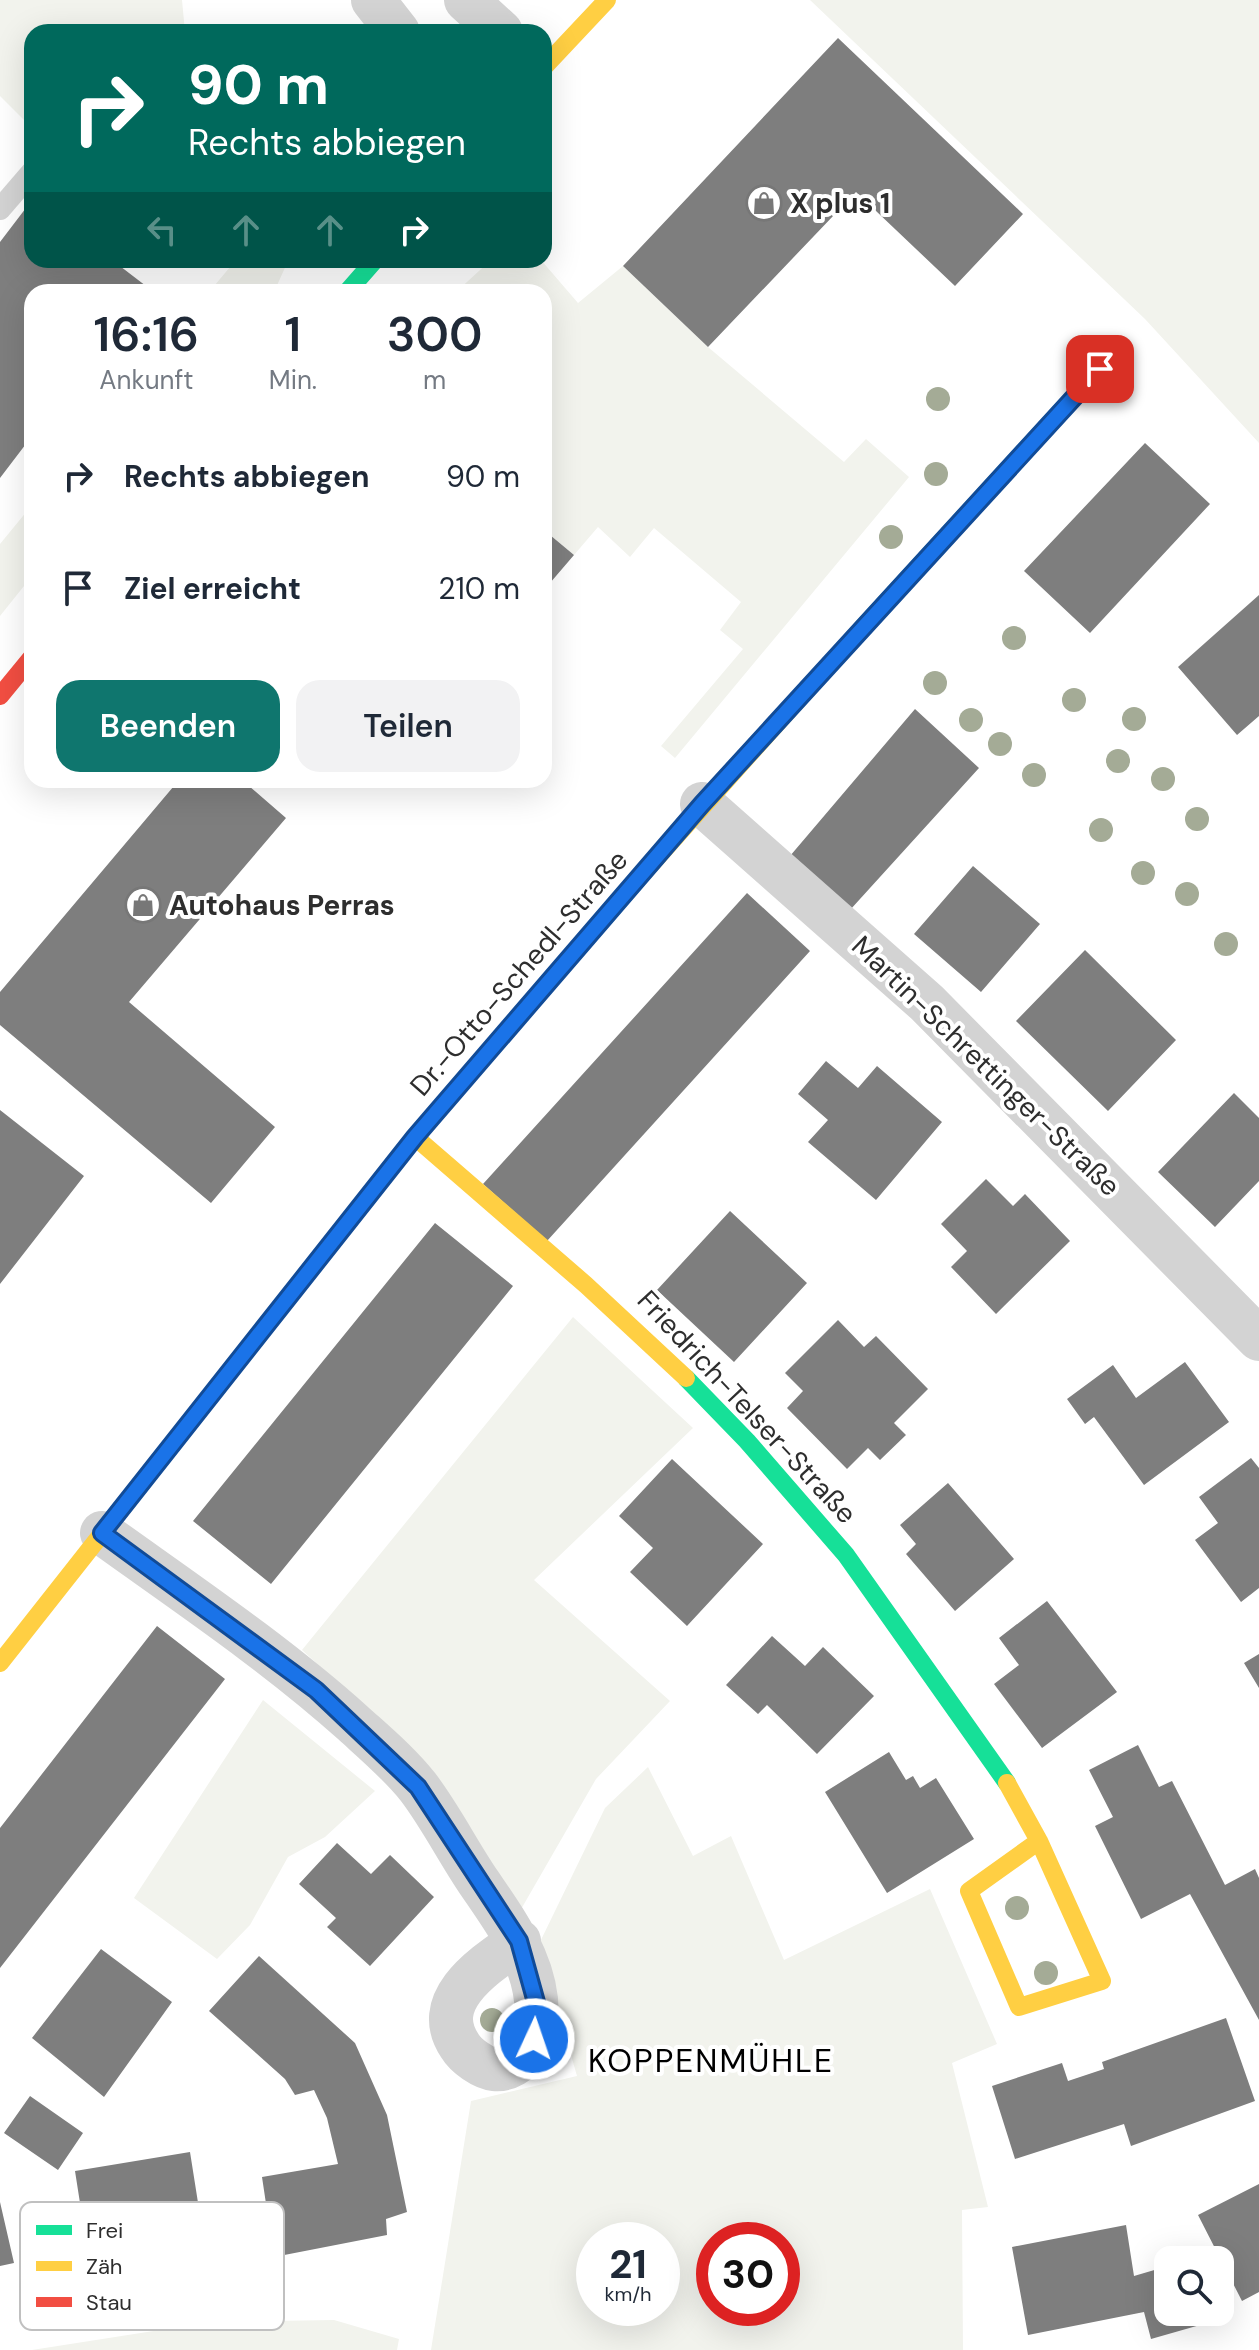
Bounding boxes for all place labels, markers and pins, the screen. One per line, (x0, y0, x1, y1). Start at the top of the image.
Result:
shop icon: X plus 1 (745, 184, 783, 222)
place label: X plus 1 (790, 185, 890, 222)
pin (1066, 335, 1134, 403)
shop icon: Autohaus Perras (124, 886, 162, 924)
place label: Autohaus Perras (169, 887, 395, 924)

